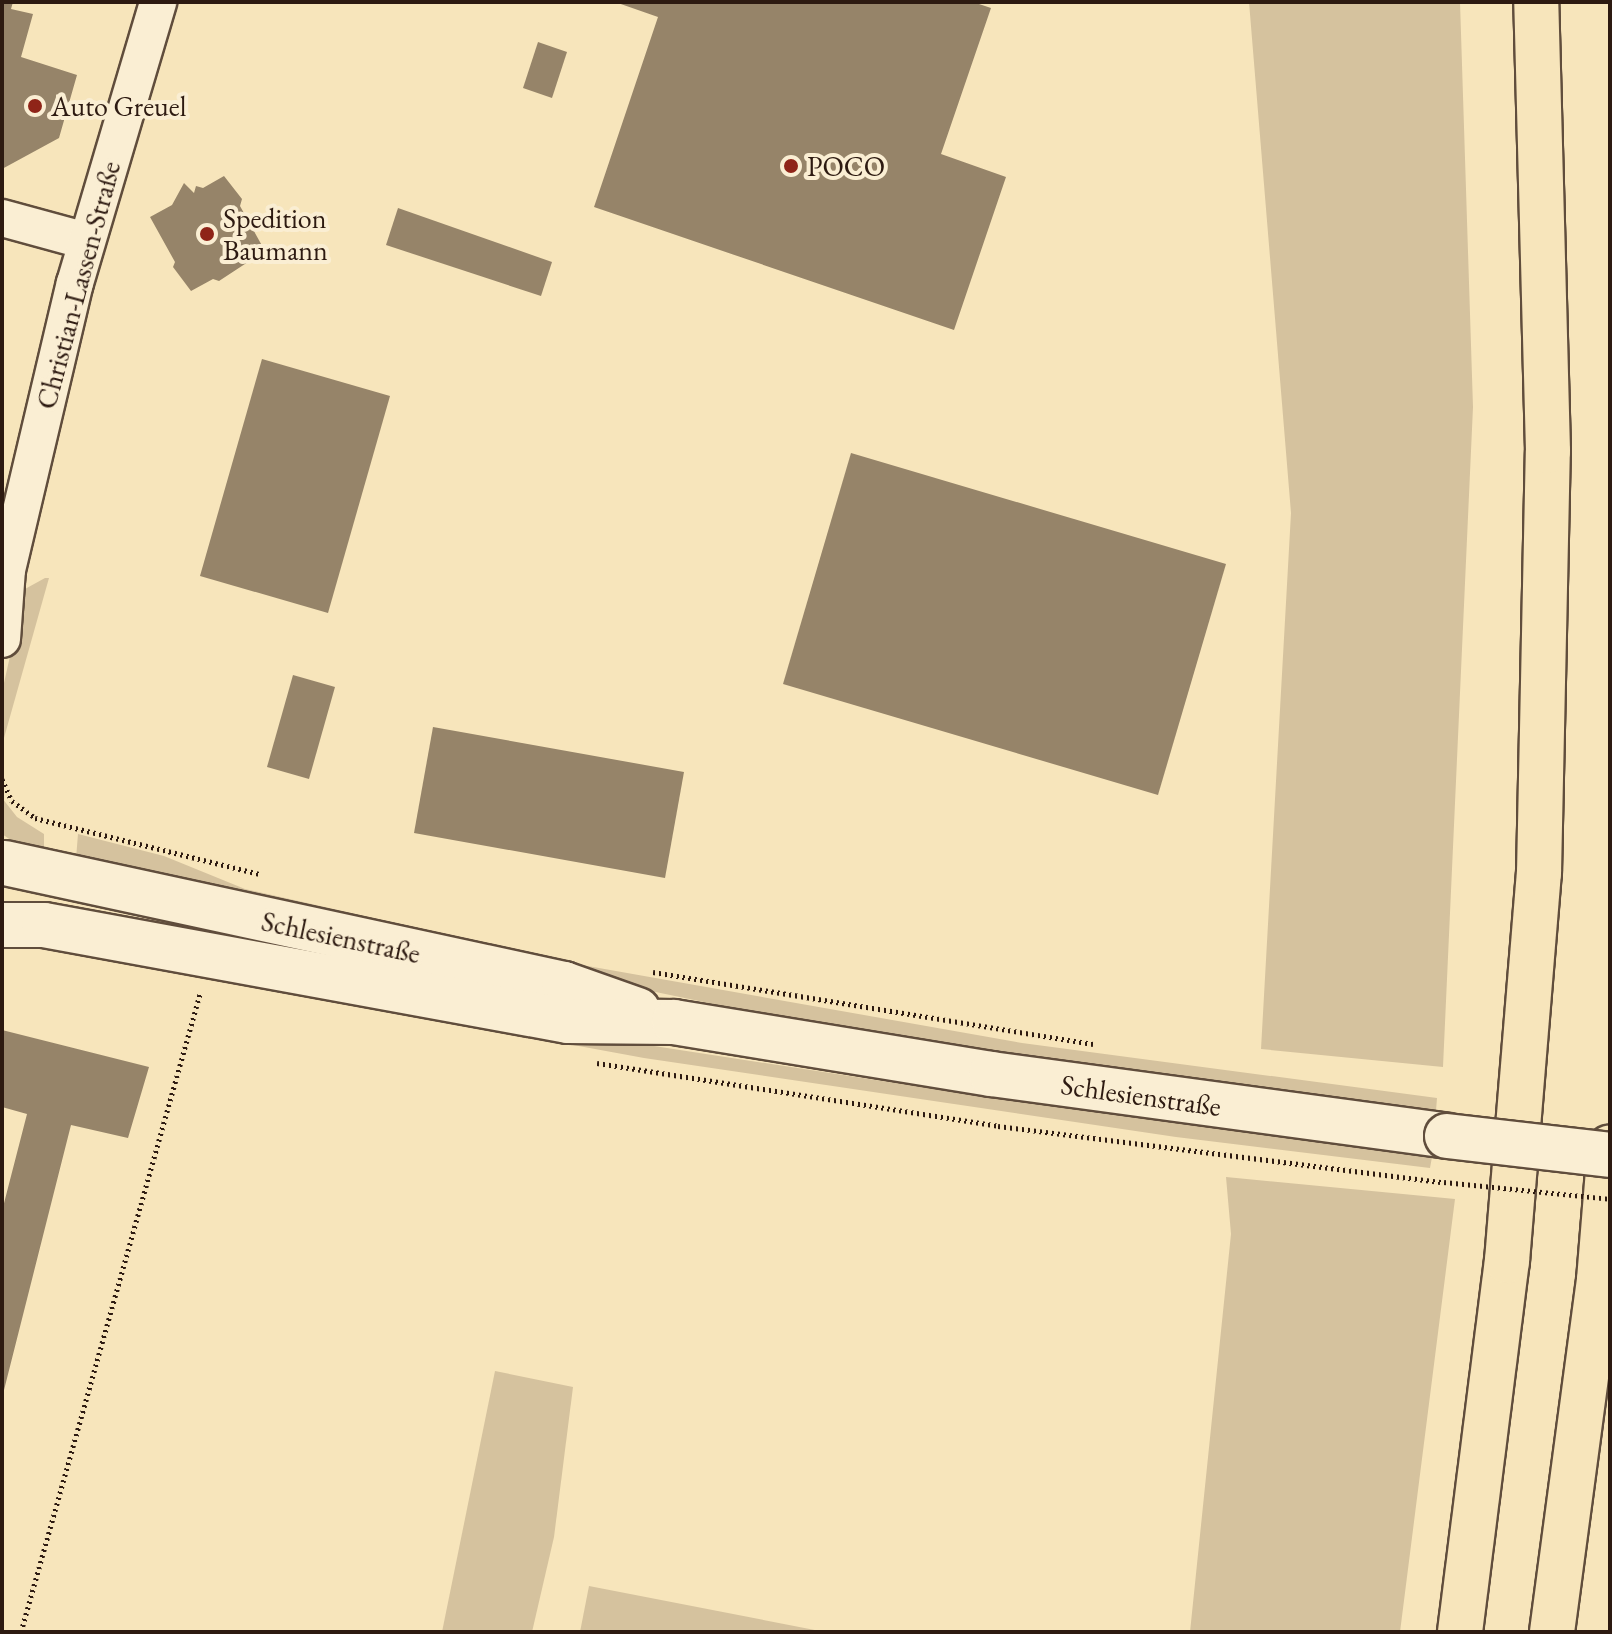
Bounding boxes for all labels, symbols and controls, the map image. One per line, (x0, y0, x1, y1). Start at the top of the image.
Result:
place label: Auto Greuel (51, 89, 186, 123)
marker: Auto Greuel (26, 97, 44, 115)
place label: POCO (807, 149, 885, 183)
street label: Christian-Lassen-Straße (29, 157, 127, 413)
marker: POCO (782, 157, 800, 175)
place label: Spedition Baumann (223, 201, 328, 267)
marker: Spedition Baumann (198, 225, 216, 243)
street label: Schlesienstraße (259, 904, 423, 970)
street label: Schlesienstraße (1059, 1067, 1223, 1123)

